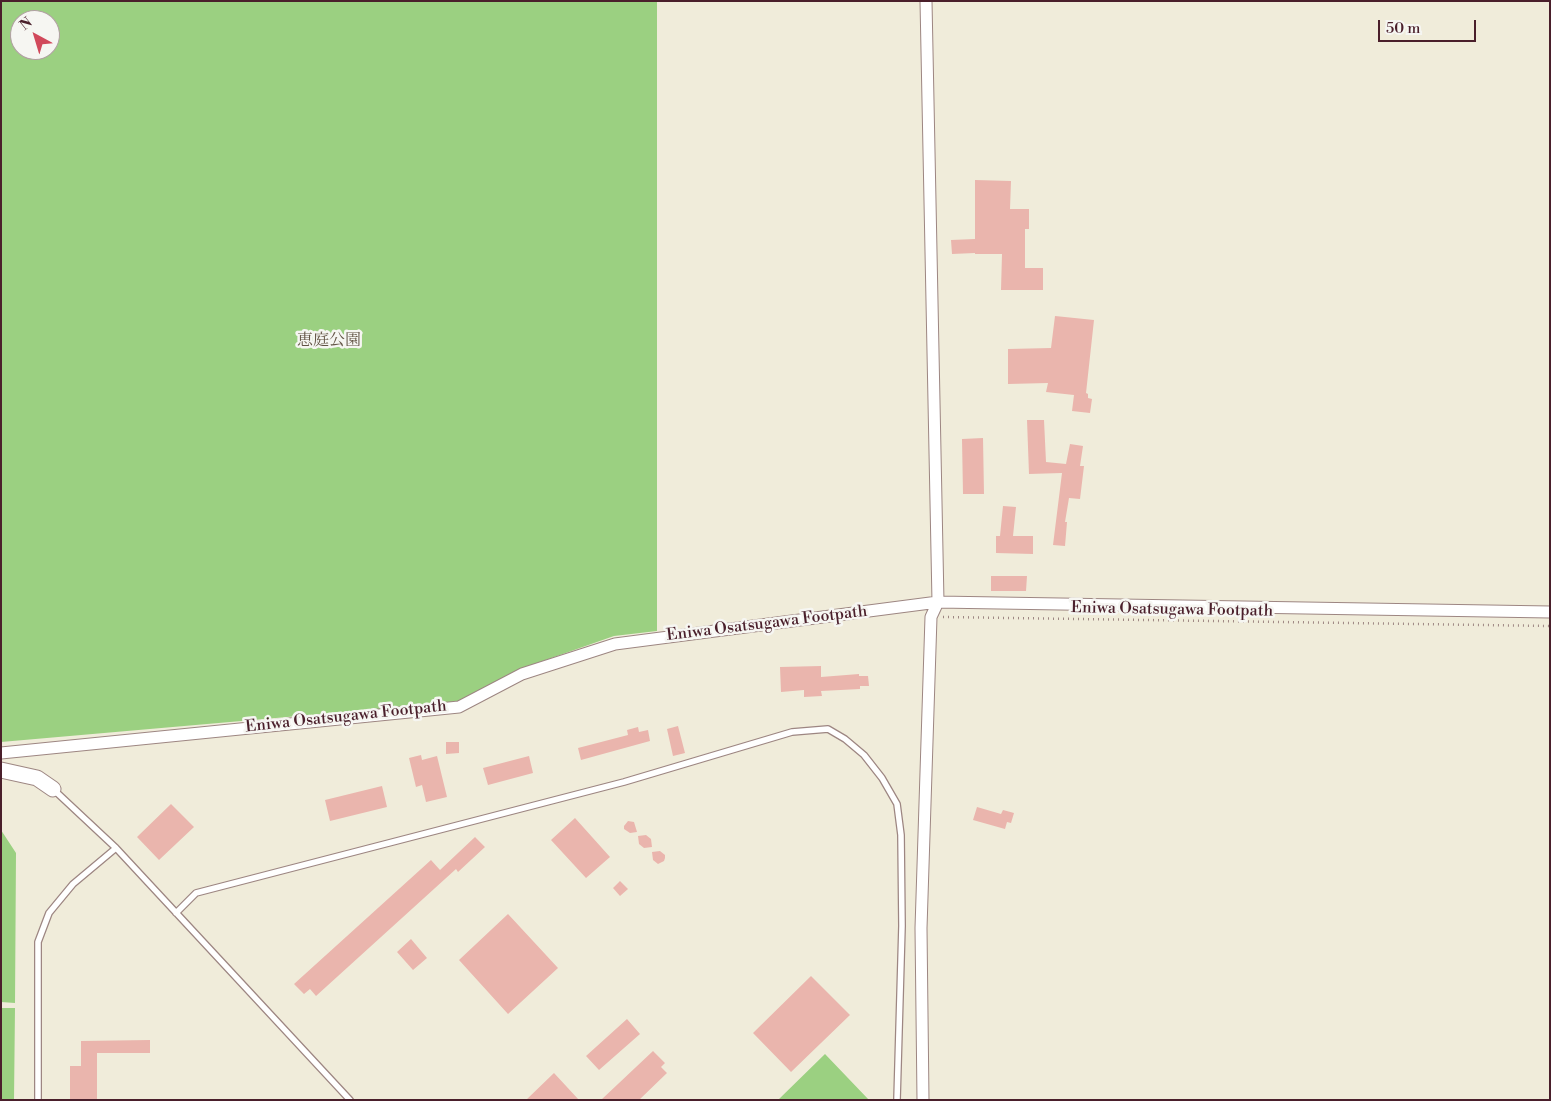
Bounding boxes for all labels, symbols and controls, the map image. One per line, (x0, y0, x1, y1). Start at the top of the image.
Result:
north arrow (10, 10, 60, 60)
scale bar (1381, 10, 1478, 42)
text: N (16, 14, 36, 35)
text: 50 m (1386, 19, 1420, 38)
park label: 恵庭公園 (297, 331, 361, 351)
street label: Eniwa Osatsugawa Footpath (1071, 599, 1273, 621)
street label: Eniwa Osatsugawa Footpath (665, 602, 869, 646)
street label: Eniwa Osatsugawa Footpath (244, 697, 448, 737)

